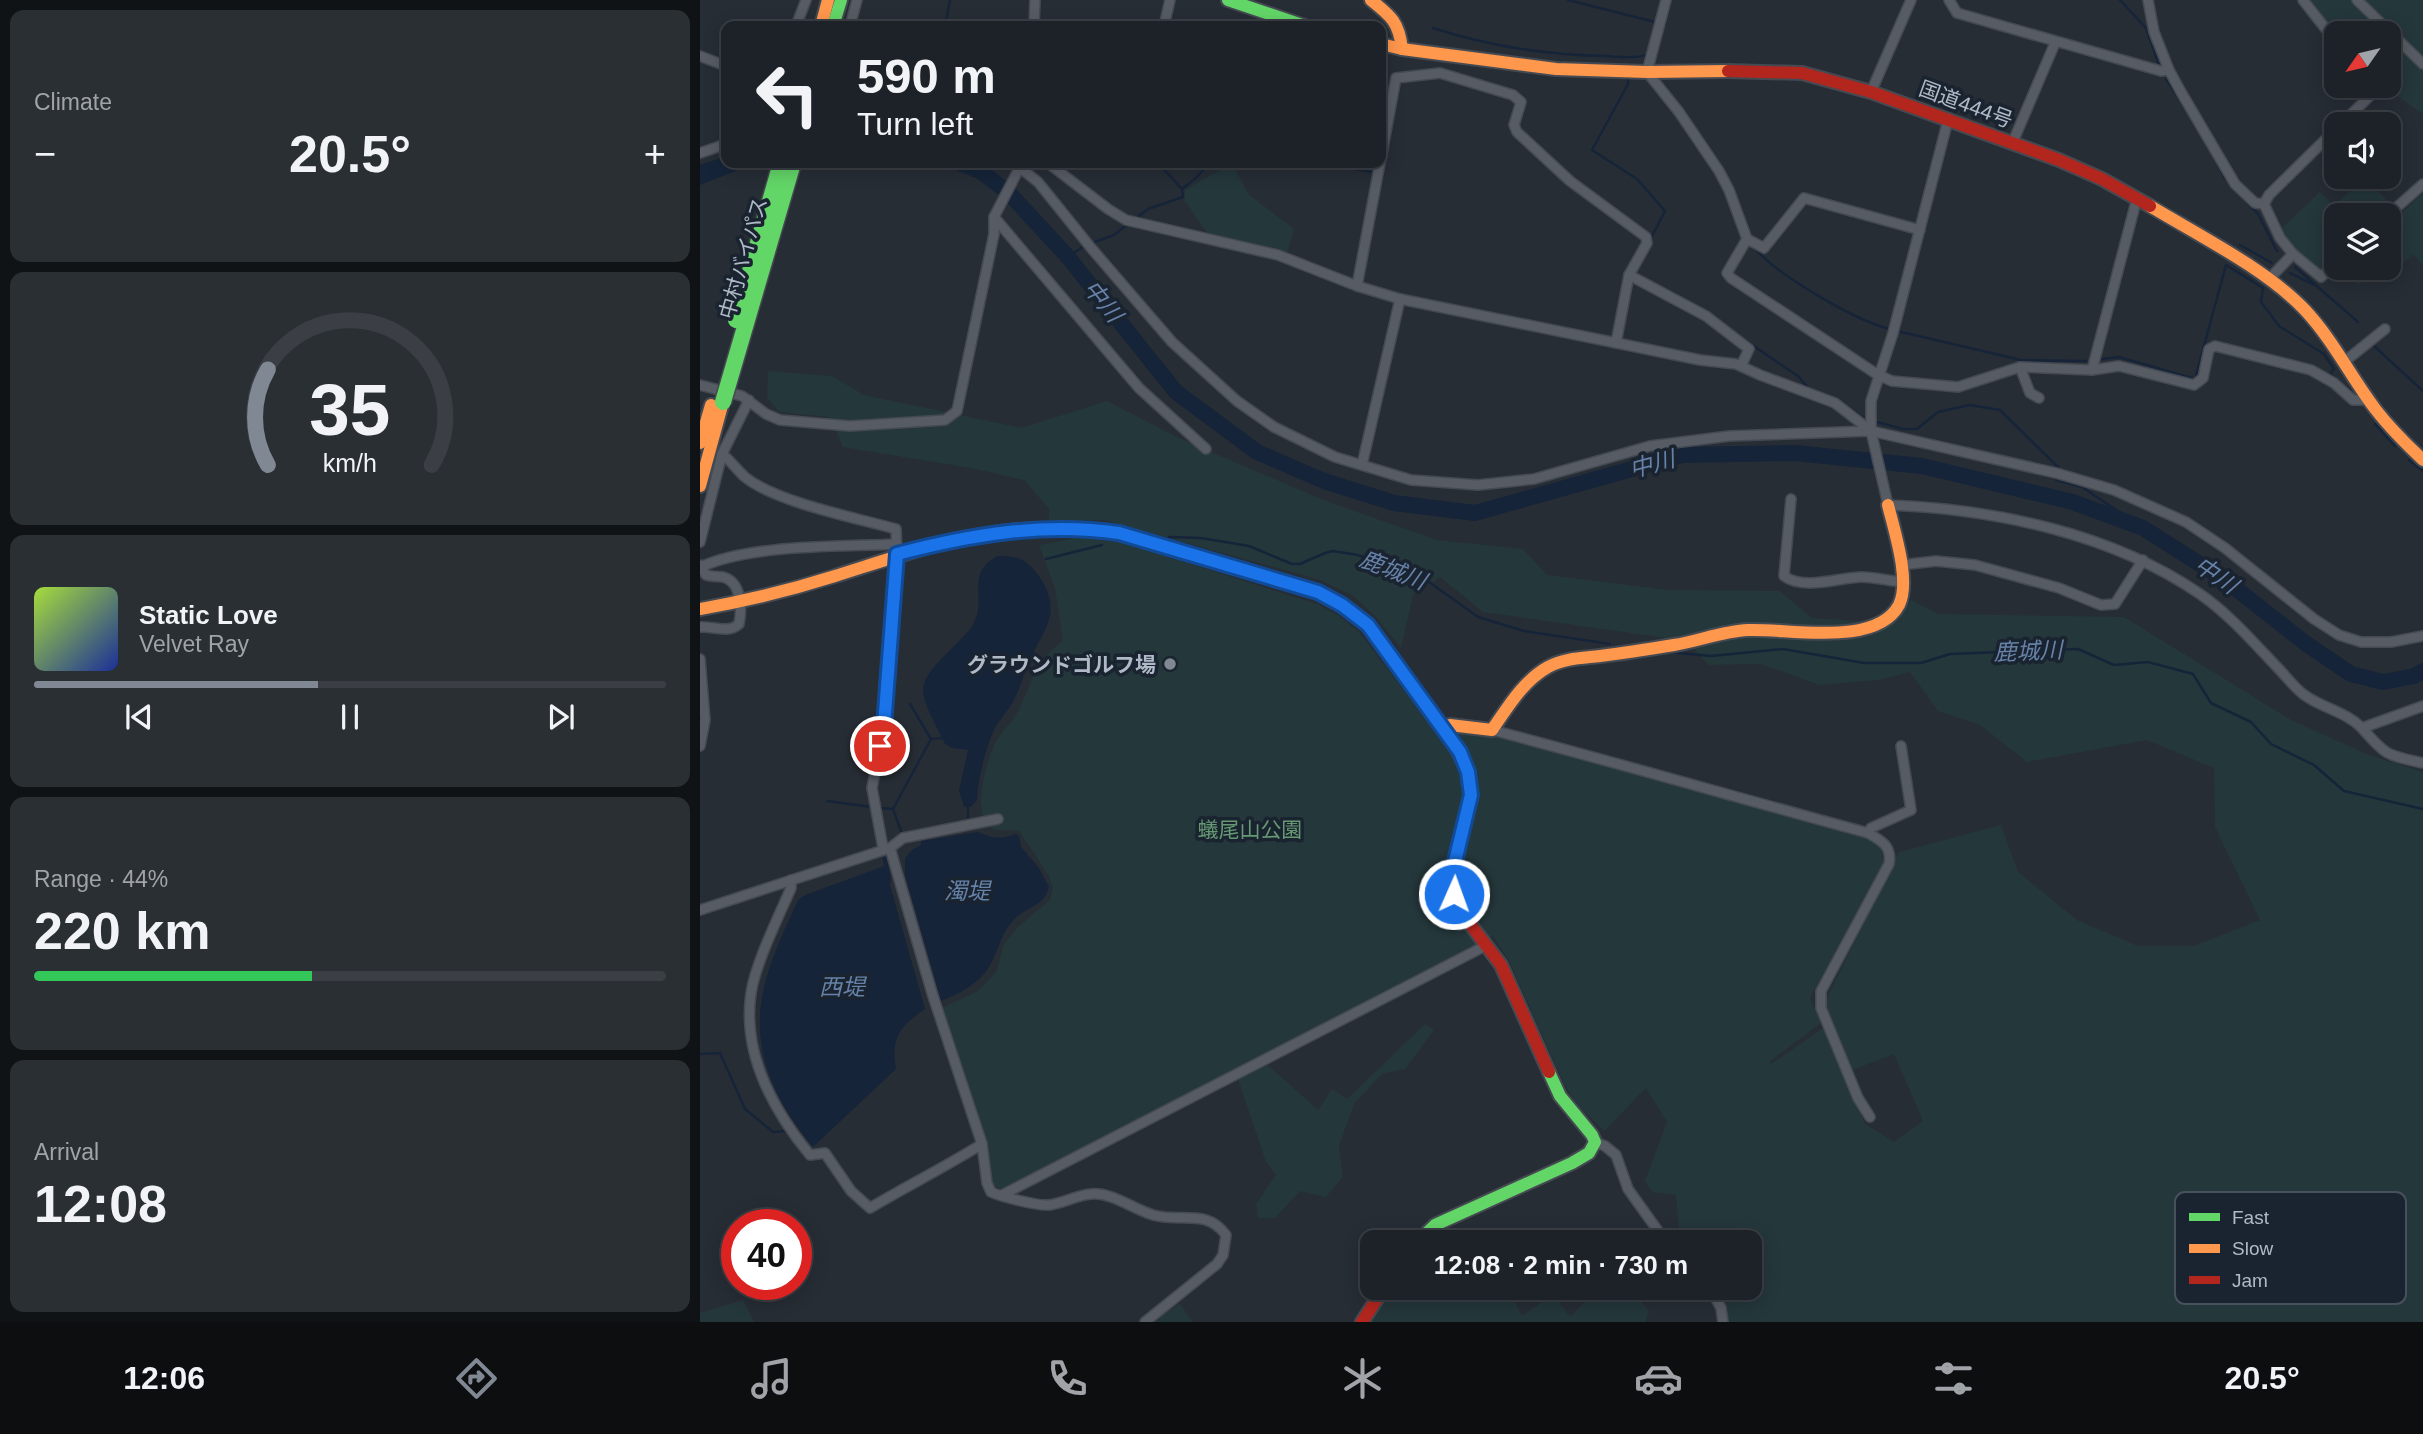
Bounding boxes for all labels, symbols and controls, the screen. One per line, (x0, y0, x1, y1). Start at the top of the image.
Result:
north arrow (2324, 21, 2401, 98)
map controls (2324, 21, 2401, 280)
icon: left (742, 49, 833, 140)
text: 590 m (857, 49, 996, 103)
street label: 国道444号 (1916, 76, 2016, 132)
text: Climate (34, 89, 112, 115)
text: Turn left (857, 106, 973, 142)
button: sound (2324, 112, 2401, 189)
text: 20.5° (289, 125, 411, 183)
text: − (34, 133, 56, 175)
text: + (644, 133, 666, 175)
street label: 中村バイパス (715, 194, 771, 322)
button: layers (2324, 203, 2401, 280)
water label: 中川 (1078, 275, 1129, 329)
text: 35 (310, 369, 390, 450)
water label: 中川 (1626, 445, 1680, 483)
text: km/h (323, 448, 377, 476)
water label: 鹿城川 (1356, 545, 1433, 596)
water label: 中川 (2190, 551, 2245, 600)
text: Static Love (139, 600, 278, 630)
text: Velvet Ray (139, 631, 249, 657)
water label: 鹿城川 (1993, 637, 2066, 665)
place label: グラウンドゴルフ場 (967, 653, 1156, 676)
marker: グラウンドゴルフ場 (1162, 656, 1178, 672)
icon: previous (120, 698, 158, 736)
icon: pause (331, 698, 369, 736)
icon: next (542, 698, 580, 736)
pin (850, 716, 910, 776)
icon: arrive (861, 727, 899, 765)
park label: 蟻尾山公園 (1198, 818, 1303, 841)
position arrow (1417, 857, 1491, 931)
text: Range · 44% (34, 866, 168, 892)
water label: 濁堤 (944, 878, 993, 904)
text: 220 km (34, 902, 210, 960)
water label: 西堤 (819, 974, 868, 1000)
text: Arrival (34, 1139, 99, 1165)
text: 12:08 (34, 1175, 167, 1233)
legend (2175, 1192, 2406, 1304)
text: Fast (2232, 1207, 2270, 1228)
speed limit sign: 40 (721, 1209, 812, 1300)
text: Slow (2232, 1238, 2273, 1259)
text: 12:08 · 2 min · 730 m (1434, 1250, 1688, 1280)
text: Jam (2232, 1270, 2268, 1291)
icon: directions (452, 1354, 501, 1403)
icon: music (747, 1354, 796, 1403)
icon: phone (1043, 1354, 1092, 1403)
icon: climate (1338, 1354, 1387, 1403)
icon: car (1634, 1354, 1683, 1403)
icon: filters (1929, 1354, 1978, 1403)
text: 12:06 (123, 1360, 205, 1396)
text: 20.5° (2225, 1360, 2300, 1396)

